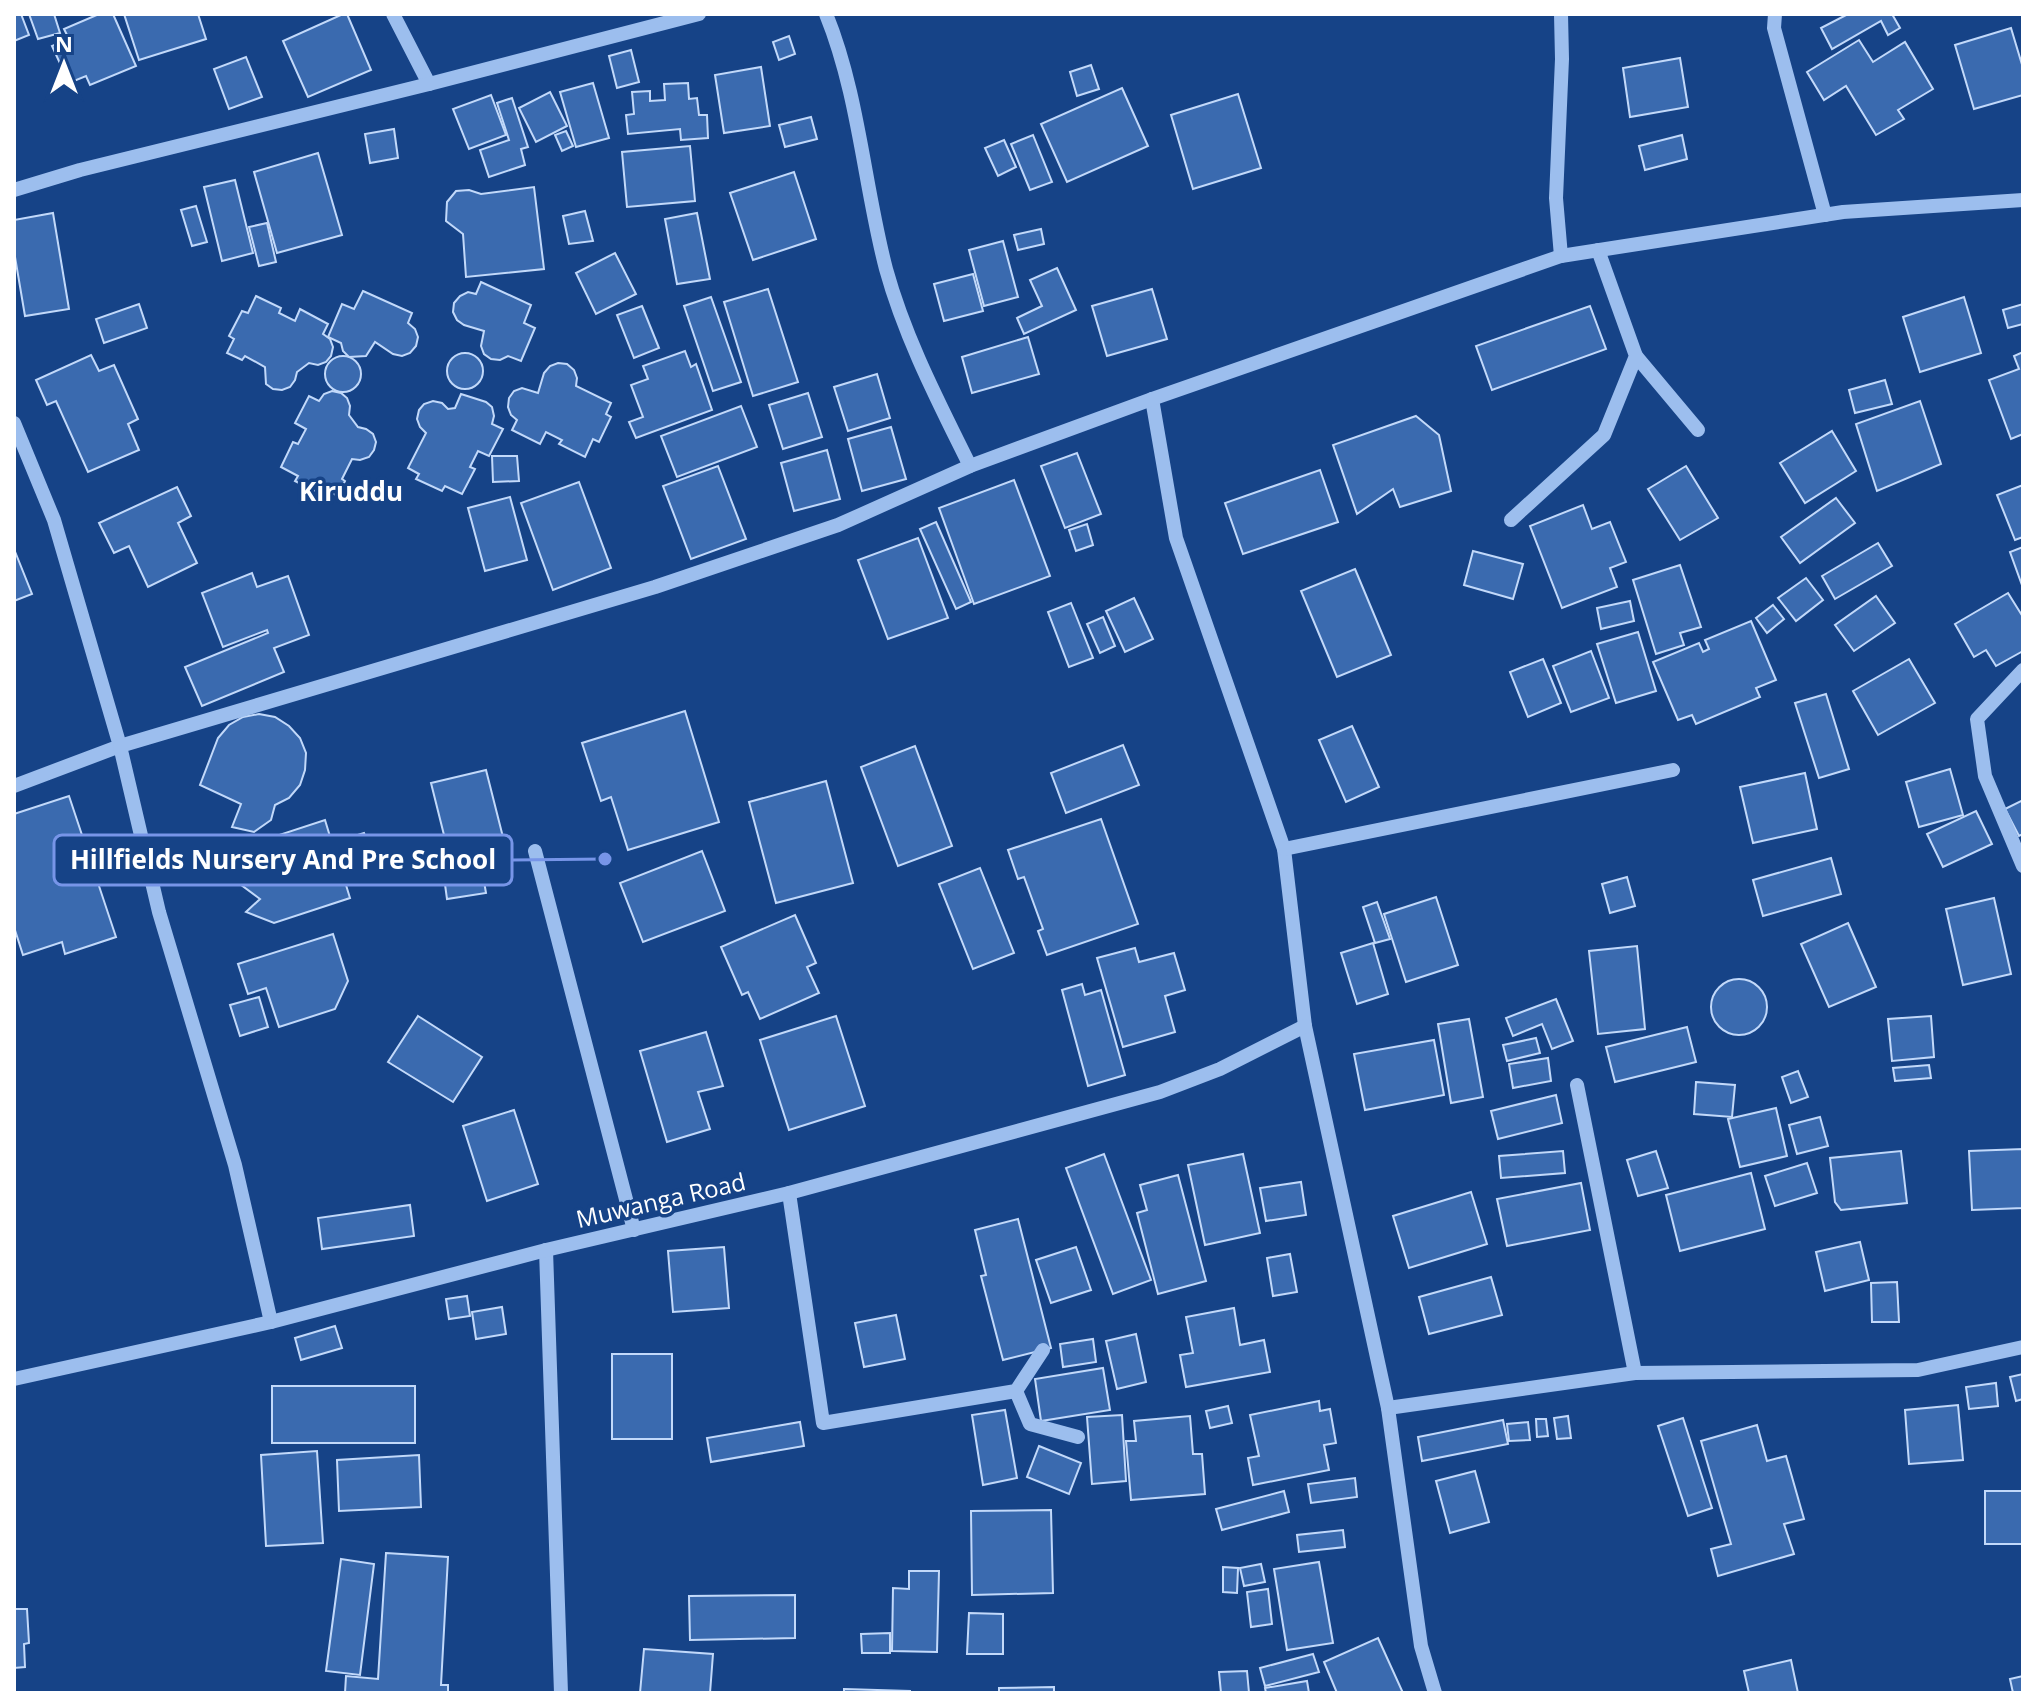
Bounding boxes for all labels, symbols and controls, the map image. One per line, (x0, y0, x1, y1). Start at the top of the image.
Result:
north arrow (24, 24, 104, 104)
text: N (55, 28, 73, 58)
district label: Kiruddu (299, 473, 403, 509)
callout: Hillfields Nursery And Pre School (54, 835, 512, 885)
text: Hillfields Nursery And Pre School (70, 841, 496, 877)
street label: Muwanga Road (573, 1164, 749, 1235)

